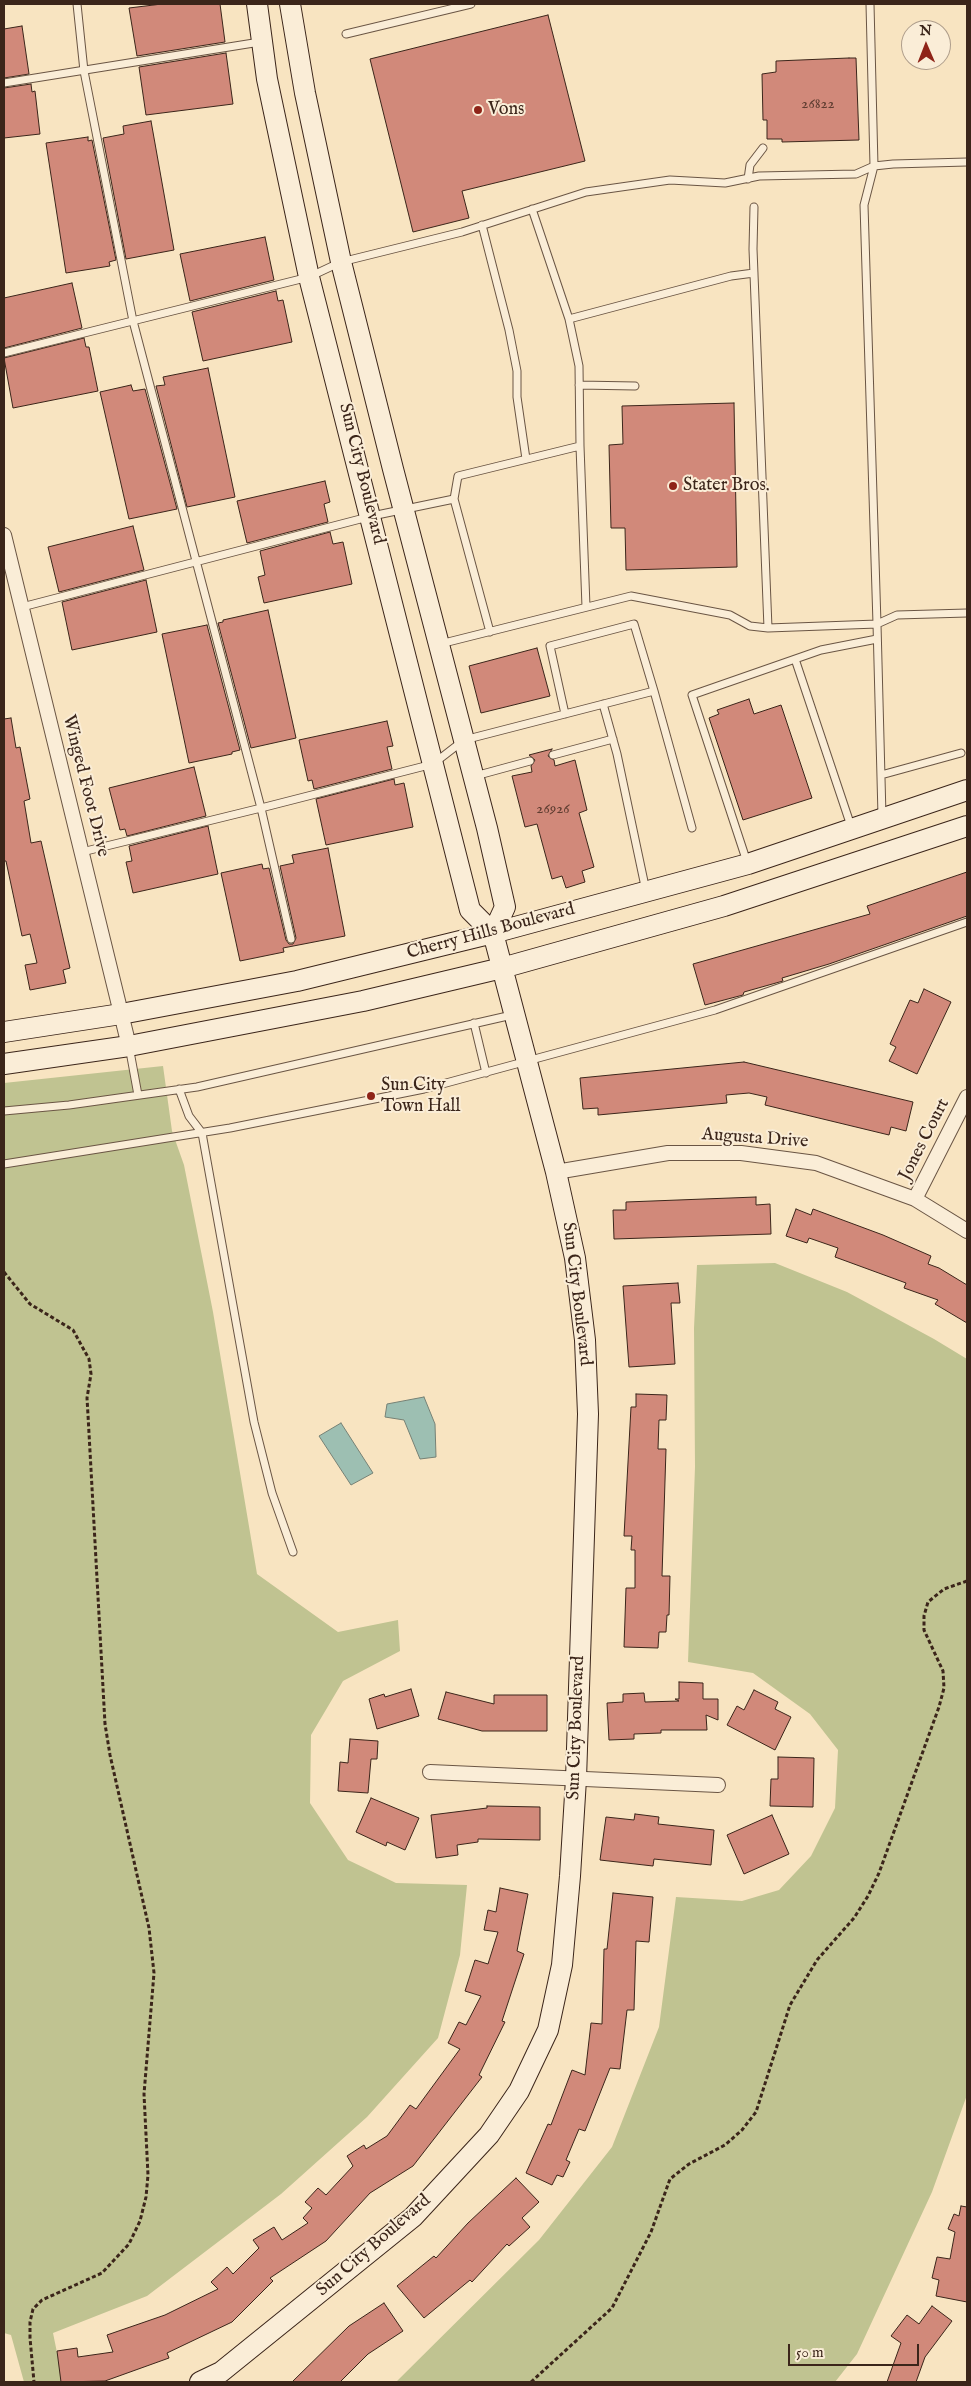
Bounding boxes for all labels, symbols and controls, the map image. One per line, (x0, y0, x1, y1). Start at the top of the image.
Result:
north arrow (901, 20, 951, 70)
text: N (920, 22, 932, 40)
house number: 26822 (801, 96, 835, 114)
place label: Vons (488, 99, 524, 121)
marker: Vons (472, 104, 484, 116)
street label: Sun City Boulevard (333, 401, 389, 547)
place label: Stater Bros. (683, 475, 770, 497)
marker: Stater Bros. (667, 480, 679, 492)
street label: Winged Foot Drive (57, 713, 113, 859)
house number: 26926 (536, 801, 570, 819)
street label: Cherry Hills Boulevard (405, 899, 577, 965)
place label: Sun City Town Hall (381, 1075, 460, 1118)
marker: Sun City Town Hall (365, 1090, 377, 1102)
street label: Jones Court (895, 1095, 955, 1185)
street label: Augusta Drive (701, 1125, 809, 1153)
street label: Sun City Boulevard (556, 1221, 596, 1367)
street label: Sun City Boulevard (564, 1655, 590, 1801)
street label: Sun City Boulevard (312, 2190, 436, 2302)
scale bar (791, 2334, 922, 2366)
text: 50 m (796, 2343, 824, 2362)

